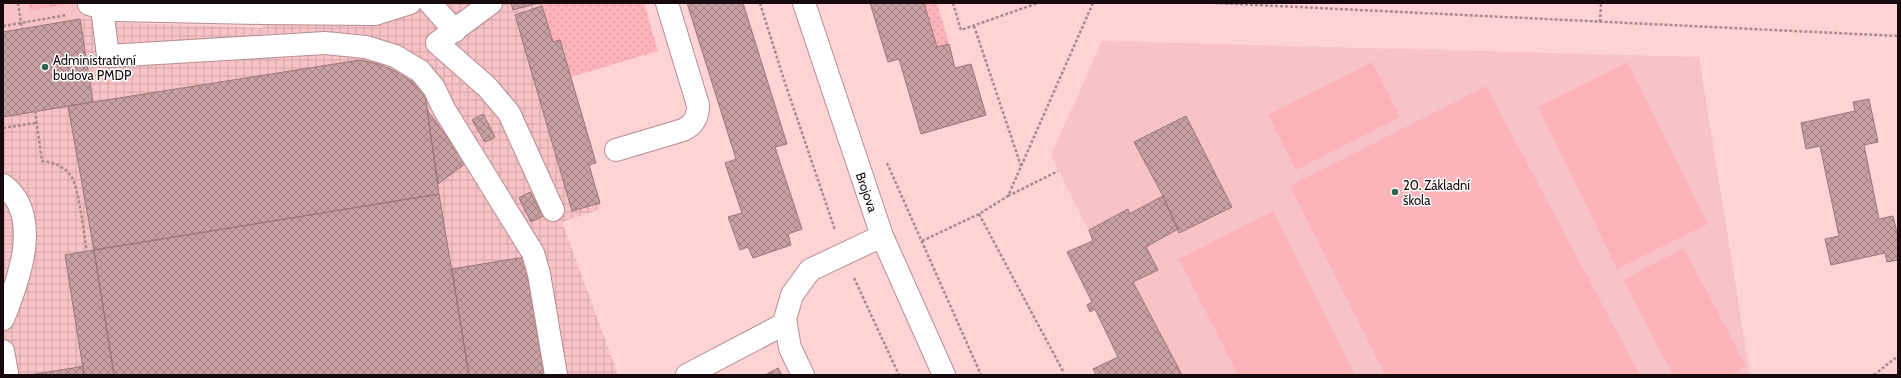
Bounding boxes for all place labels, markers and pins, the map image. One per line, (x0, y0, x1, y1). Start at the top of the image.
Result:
place label: Administrativní budova PMDP (53, 52, 136, 83)
marker: Administrativní budova PMDP (40, 62, 50, 72)
place label: 20. Základní škola (1403, 177, 1470, 208)
marker: 20. Základní škola (1390, 187, 1400, 197)

